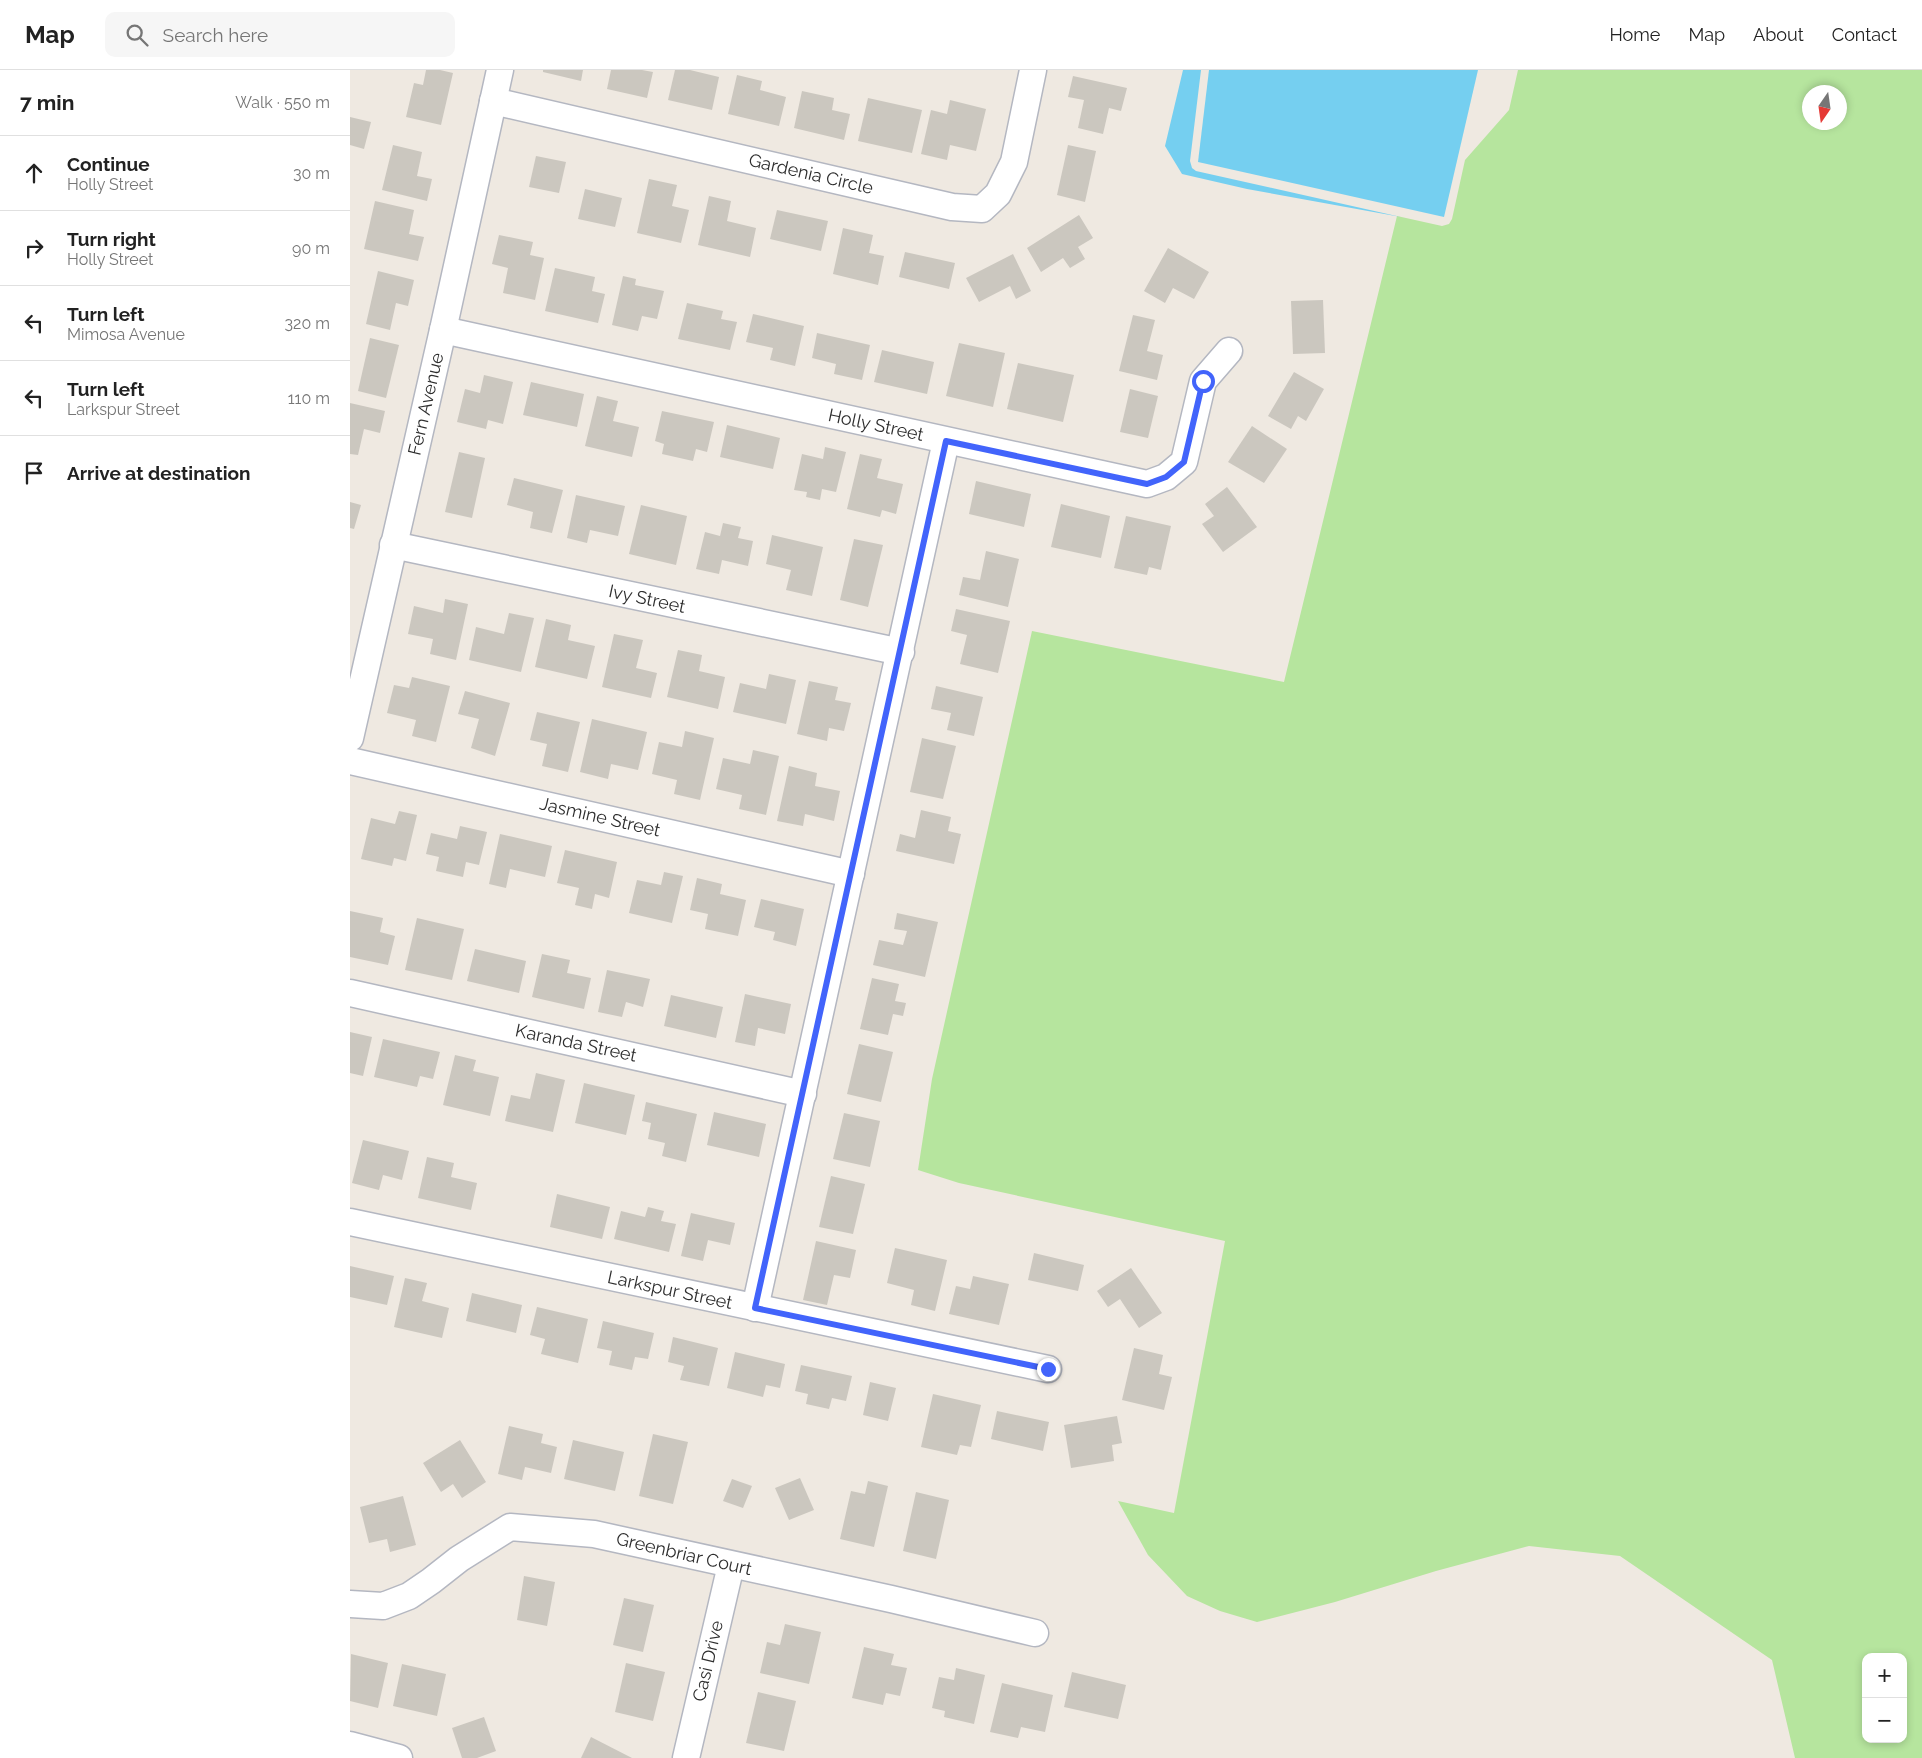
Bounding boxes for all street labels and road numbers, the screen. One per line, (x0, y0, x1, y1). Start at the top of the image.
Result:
street label: Gardenia Circle (747, 149, 876, 198)
street label: Fern Avenue (404, 350, 448, 457)
street label: Holly Street (826, 404, 926, 445)
street label: Ivy Street (607, 580, 687, 617)
street label: Jasmine Street (538, 792, 662, 841)
street label: Karanda Street (514, 1019, 639, 1066)
street label: Larkspur Street (606, 1266, 734, 1313)
street label: Greenbriar Court (614, 1528, 754, 1579)
street label: Casi Drive (688, 1618, 727, 1703)

